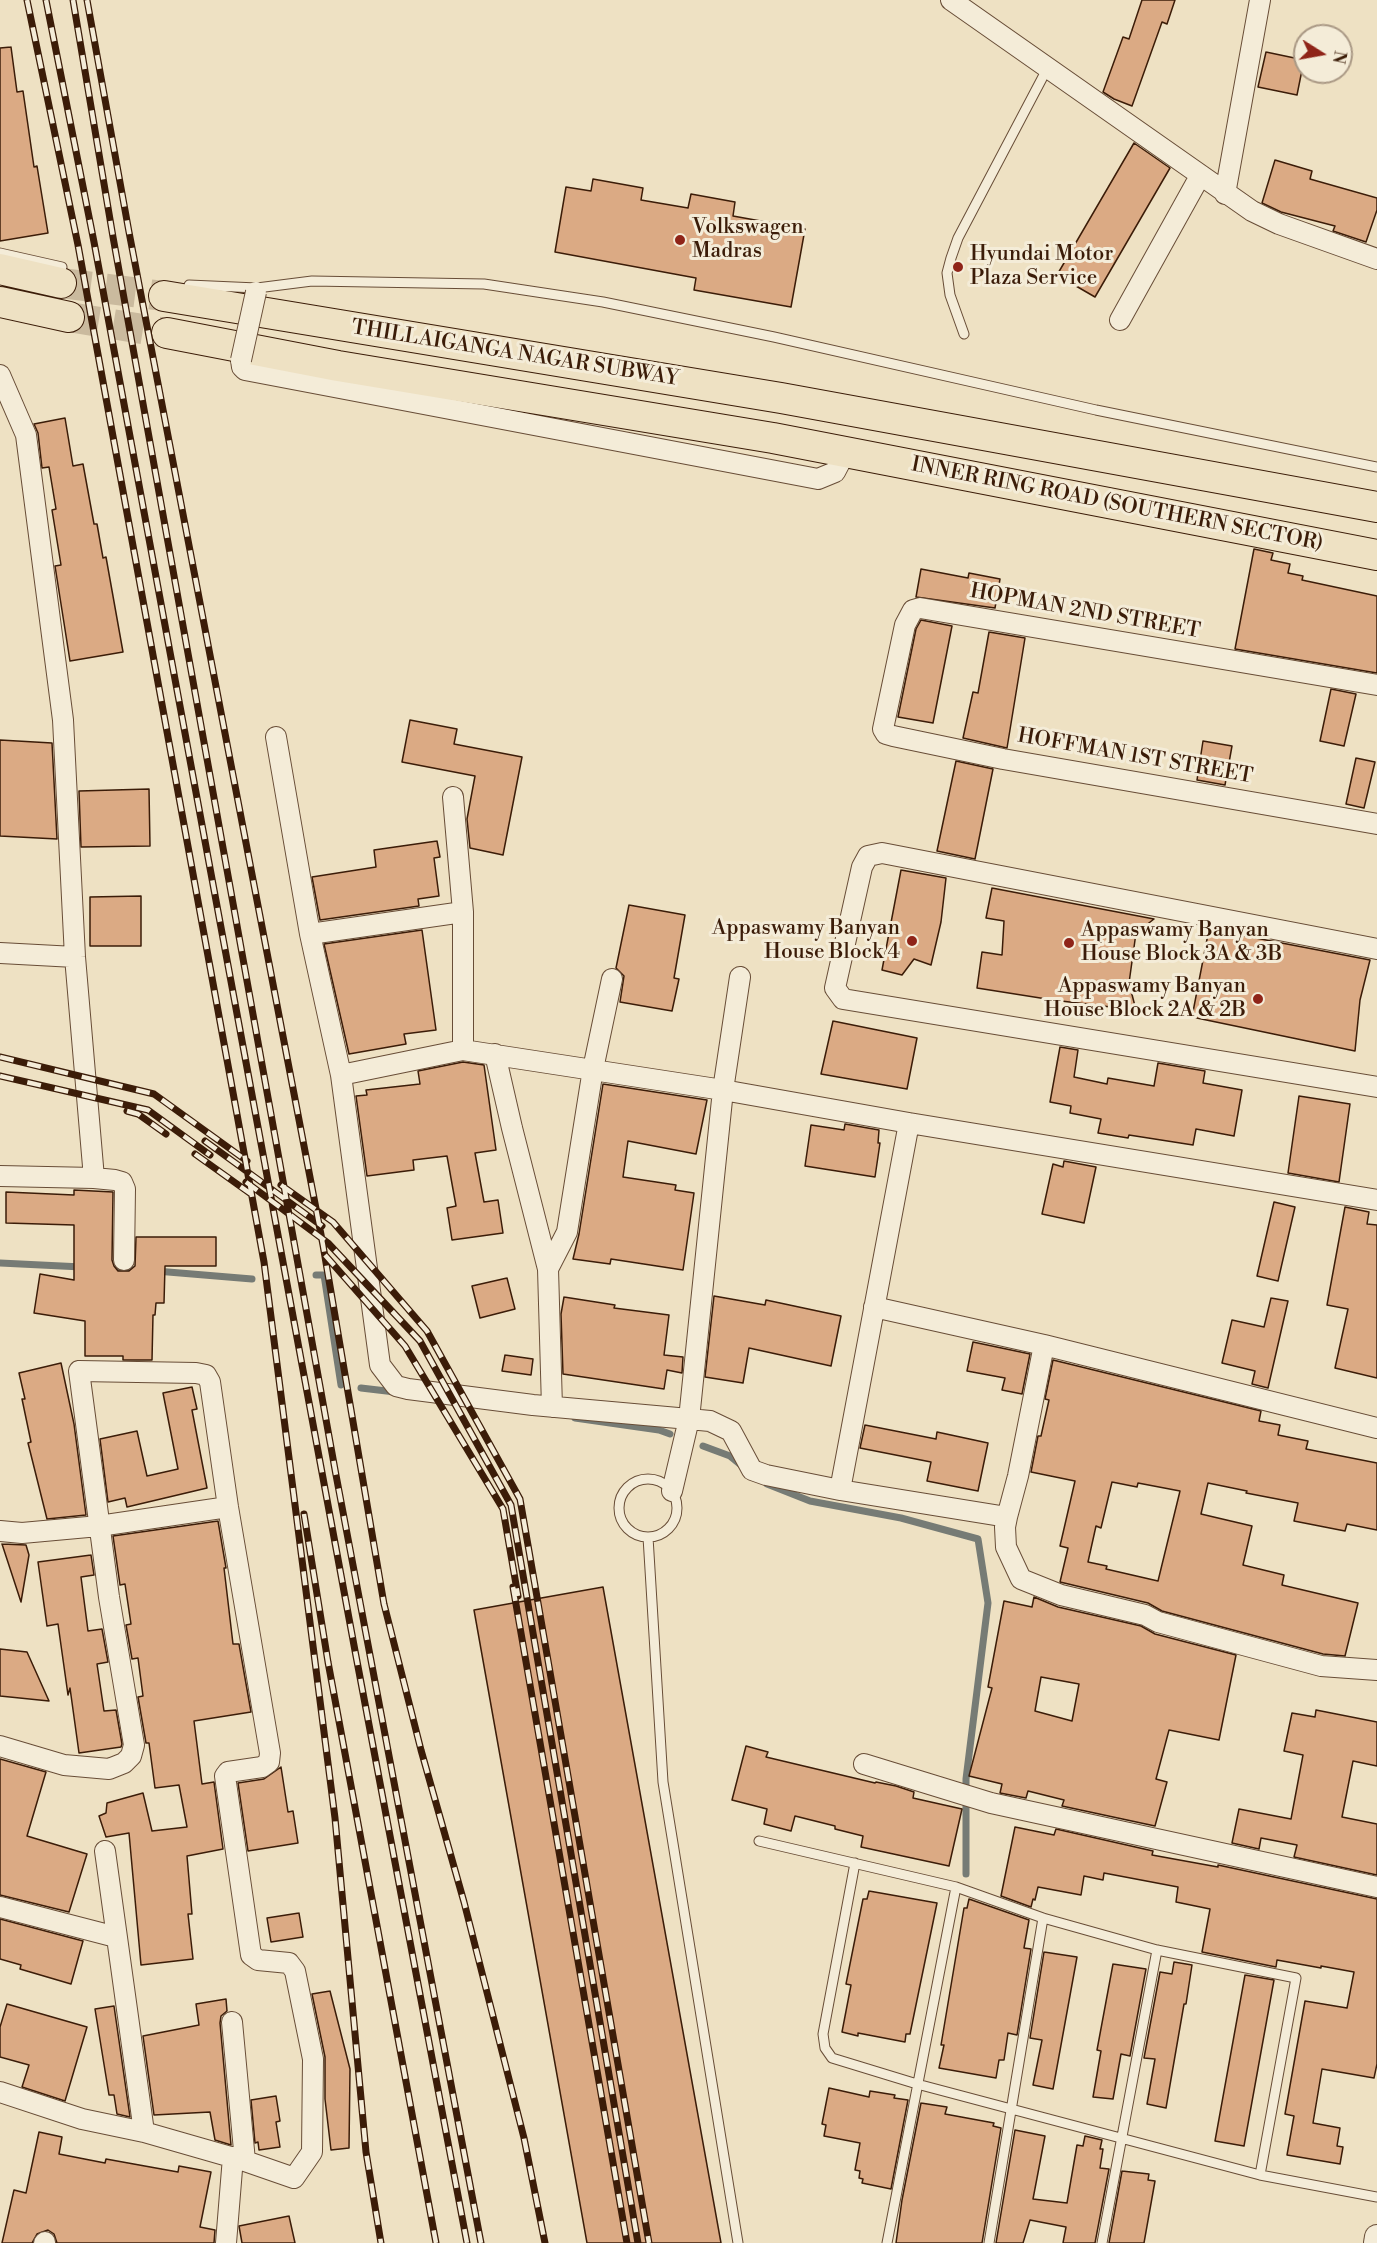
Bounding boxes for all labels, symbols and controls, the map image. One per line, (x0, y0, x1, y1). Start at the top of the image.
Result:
north arrow (1293, 24, 1353, 84)
text: N (1328, 49, 1350, 65)
place label: Volkswagen Madras (692, 215, 804, 265)
marker: Volkswagen Madras (673, 233, 687, 247)
place label: Hyundai Motor Plaza Service (970, 242, 1113, 292)
marker: Hyundai Motor Plaza Service (951, 260, 965, 274)
street label: THILLAIGANGA NAGAR SUBWAY (350, 316, 680, 392)
street label: INNER RING ROAD (SOUTHERN SECTOR) (909, 453, 1325, 557)
street label: HOPMAN 2ND STREET (968, 579, 1202, 645)
street label: HOFFMAN 1ST STREET (1015, 724, 1255, 790)
place label: Appaswamy Banyan House Block 4 (712, 916, 900, 966)
place label: Appaswamy Banyan House Block 3A & 3B (1081, 918, 1282, 968)
marker: Appaswamy Banyan House Block 4 (905, 934, 919, 948)
marker: Appaswamy Banyan House Block 3A & 3B (1062, 936, 1076, 950)
place label: Appaswamy Banyan House Block 2A & 2B (1044, 974, 1246, 1024)
marker: Appaswamy Banyan House Block 2A & 2B (1251, 992, 1265, 1006)

